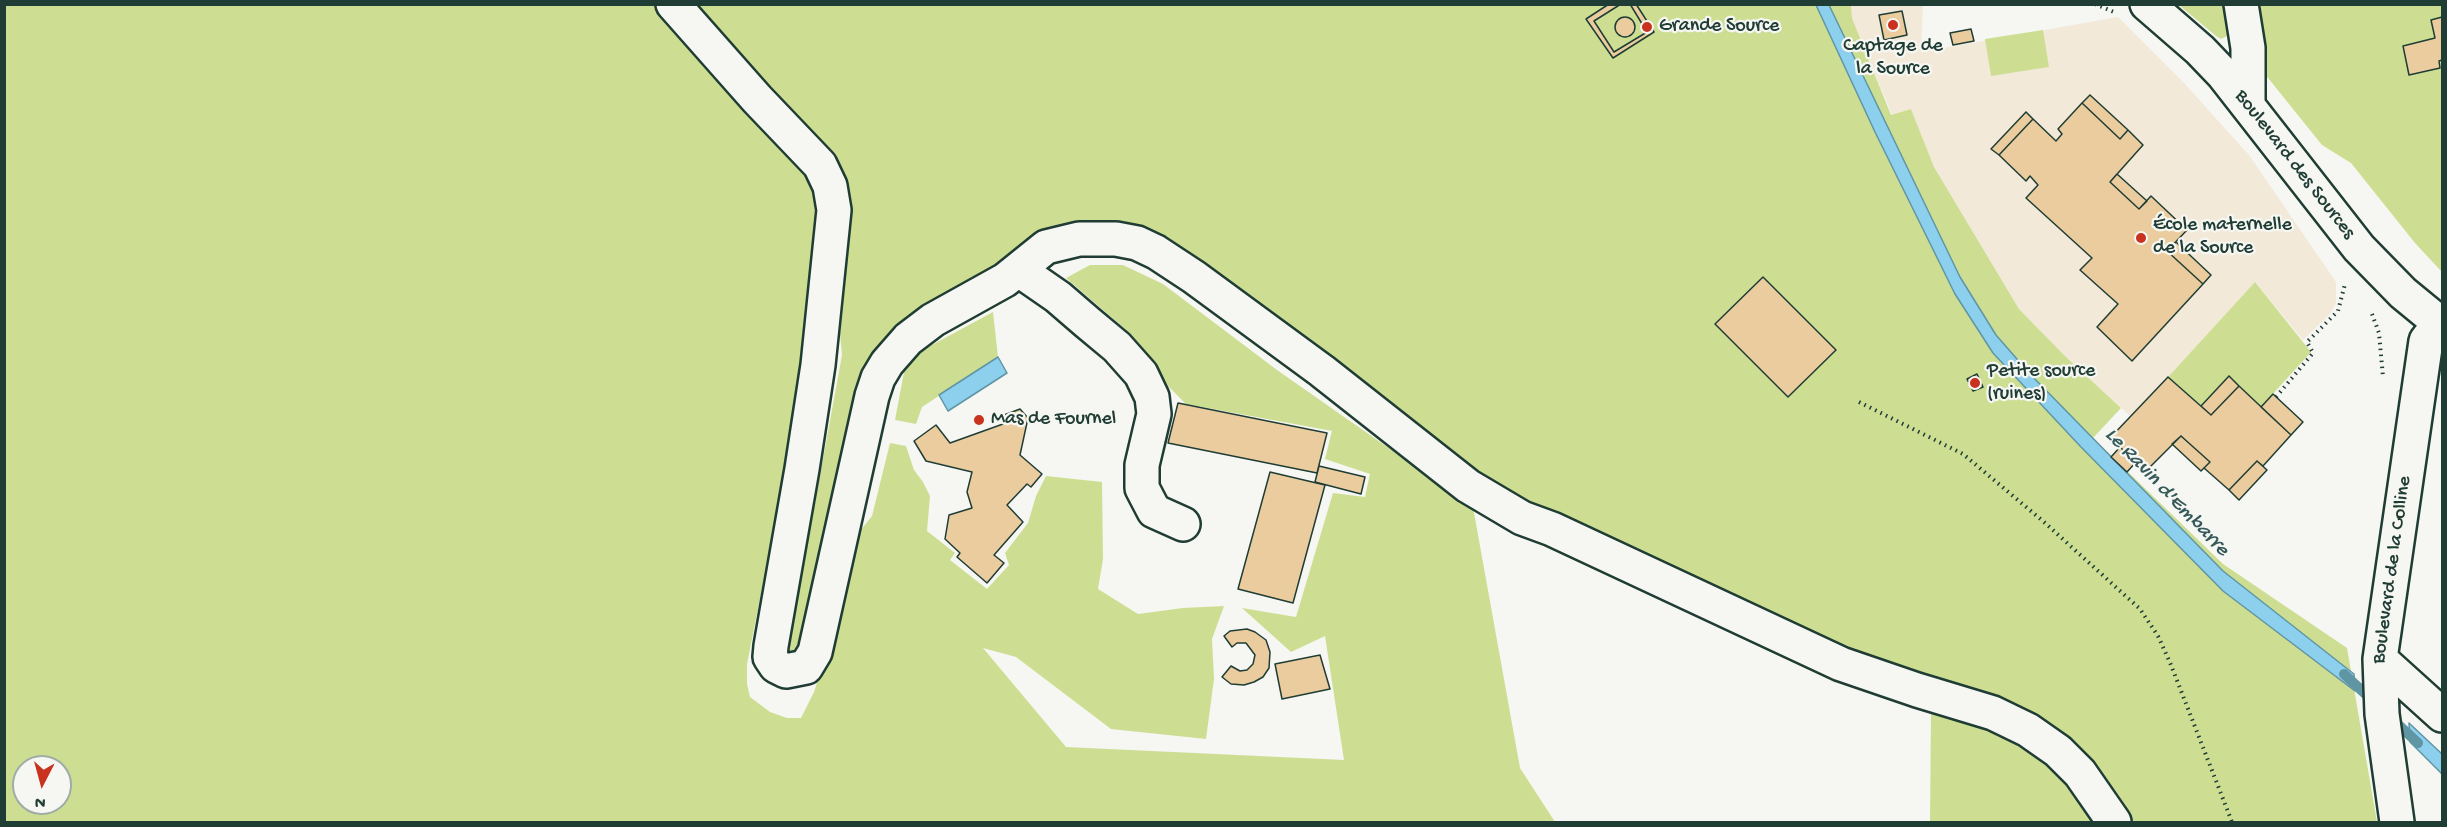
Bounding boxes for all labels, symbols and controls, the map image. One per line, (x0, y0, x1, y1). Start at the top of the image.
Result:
place label: Grande Source (1659, 15, 1779, 39)
marker: Captage de la Source (1886, 18, 1900, 32)
marker: Grande Source (1640, 20, 1654, 34)
place label: Captage de la Source (1843, 35, 1943, 82)
street label: Boulevard des Sources (2228, 86, 2360, 244)
place label: École maternelle de la Source (2153, 214, 2292, 261)
marker: École maternelle de la Source (2134, 231, 2148, 245)
place label: Petite source (ruines) (1987, 360, 2095, 407)
marker: Petite source (ruines) (1968, 376, 1982, 390)
place label: Mas de Fournel (991, 408, 1116, 432)
marker: Mas de Fournel (972, 413, 986, 427)
water label: Le Ravin d'Embarre (2098, 423, 2234, 563)
street label: Boulevard de la Colline (2368, 475, 2418, 665)
north arrow (12, 755, 72, 815)
text: N (34, 791, 46, 811)

